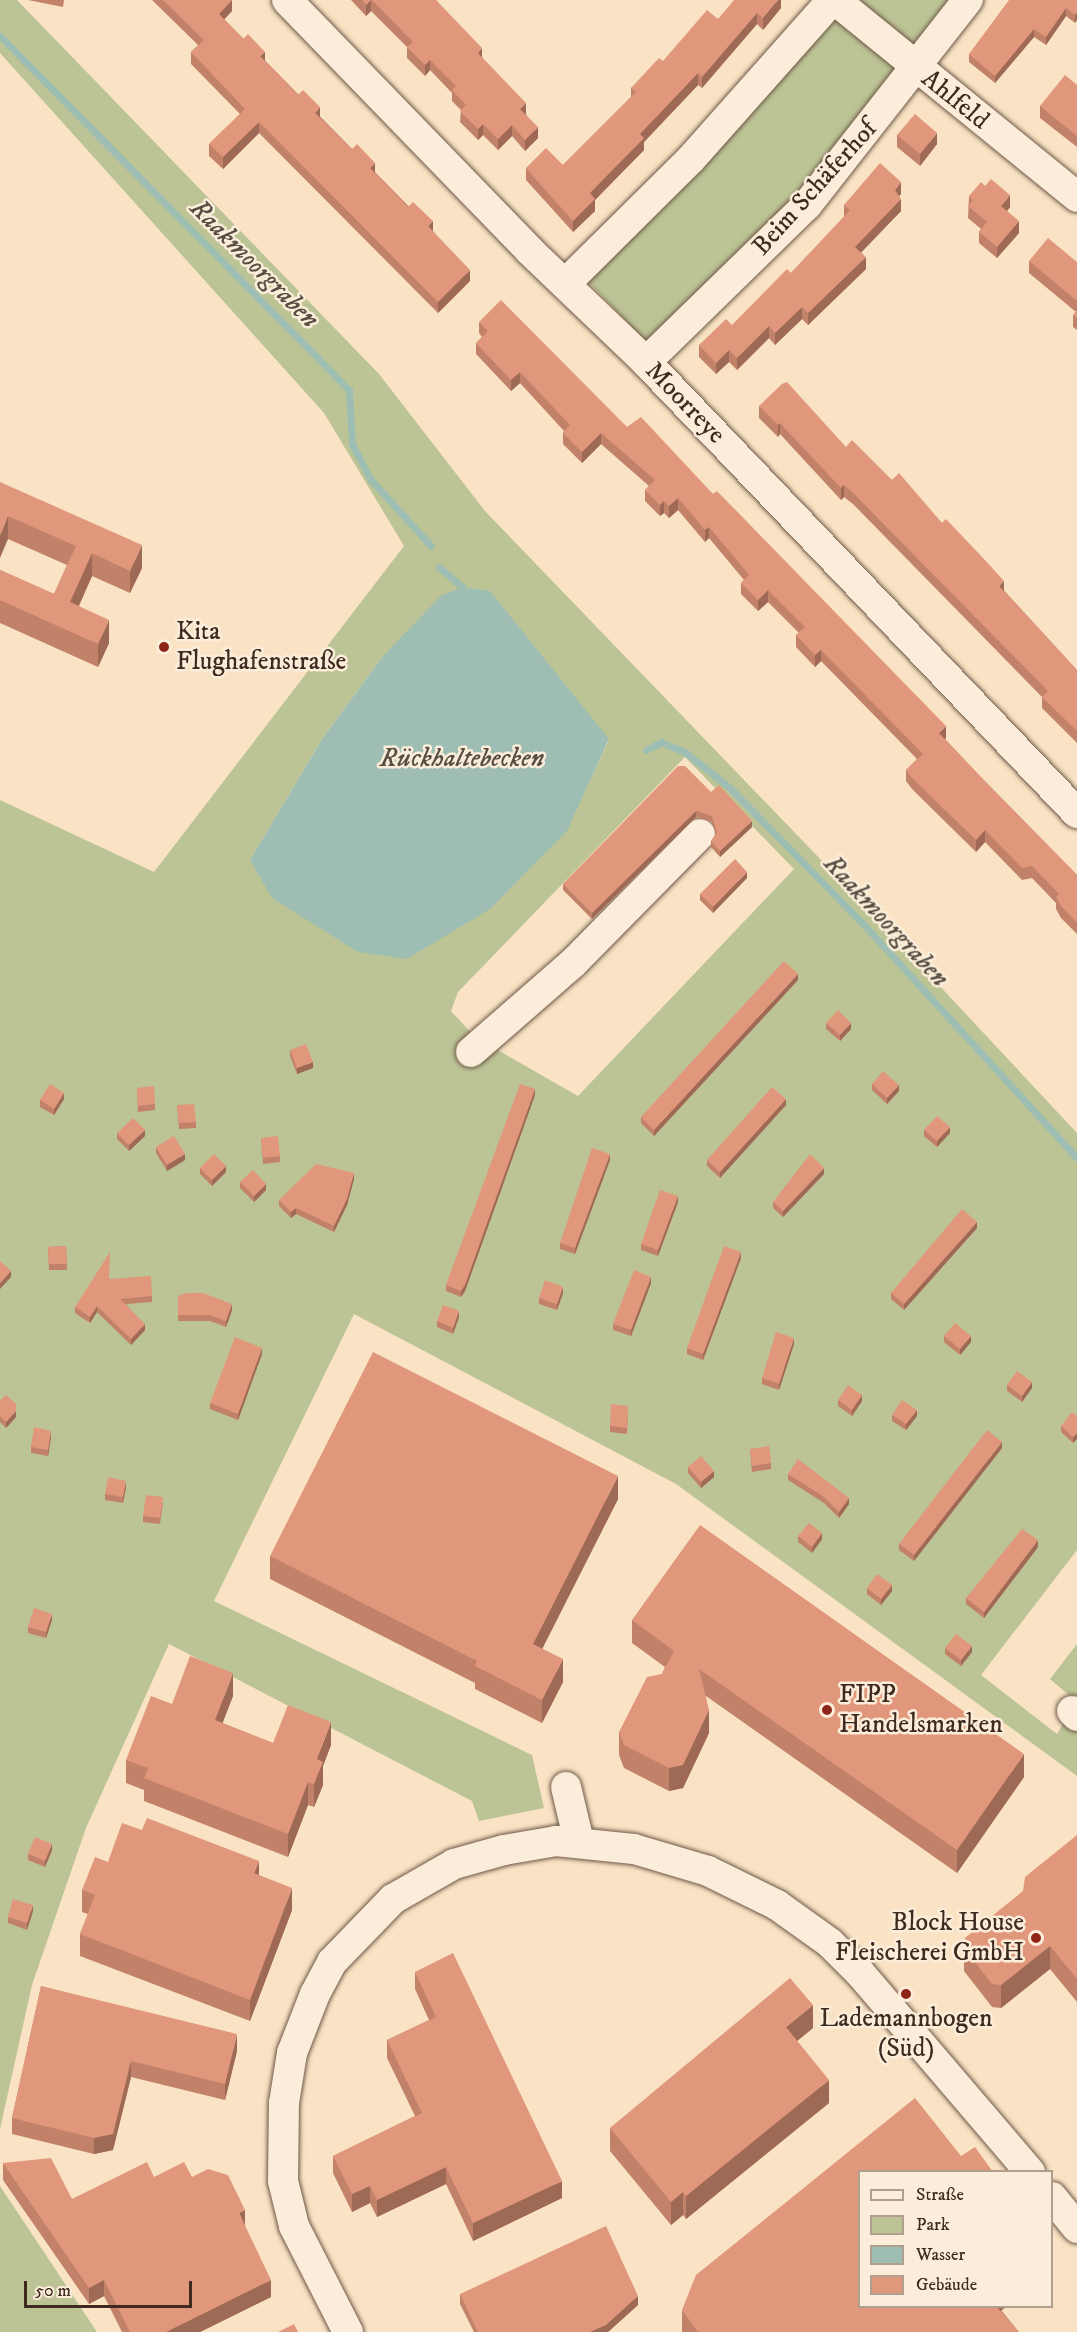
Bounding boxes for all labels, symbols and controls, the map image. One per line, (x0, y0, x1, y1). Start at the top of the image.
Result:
street label: Ahlfeld (915, 63, 995, 137)
street label: Beim Schäferhof (746, 114, 884, 262)
water label: Raakmoorgraben (183, 193, 325, 335)
street label: Moorreye (638, 356, 732, 450)
place label: Kita Flughafenstraße (176, 616, 346, 678)
marker: Kita Flughafenstraße (157, 640, 171, 654)
water label: Rückhaltebecken (380, 743, 544, 775)
water label: Raakmoorgraben (816, 848, 956, 994)
place label: FIPP Handelsmarken (839, 1679, 1003, 1740)
marker: FIPP Handelsmarken (820, 1703, 834, 1717)
place label: Block House Fleischerei GmbH (835, 1907, 1024, 1968)
marker: Block House Fleischerei GmbH (1029, 1931, 1043, 1945)
marker: Lademannbogen (Süd) (899, 1987, 913, 2001)
place label: Lademannbogen (Süd) (819, 2003, 993, 2064)
legend (858, 2170, 1053, 2308)
text: Straße (916, 2184, 964, 2206)
text: Park (916, 2214, 950, 2236)
text: Wasser (916, 2244, 965, 2266)
scale bar (27, 2269, 195, 2307)
text: Gebäude (916, 2274, 977, 2296)
text: 50 m (35, 2280, 71, 2302)

